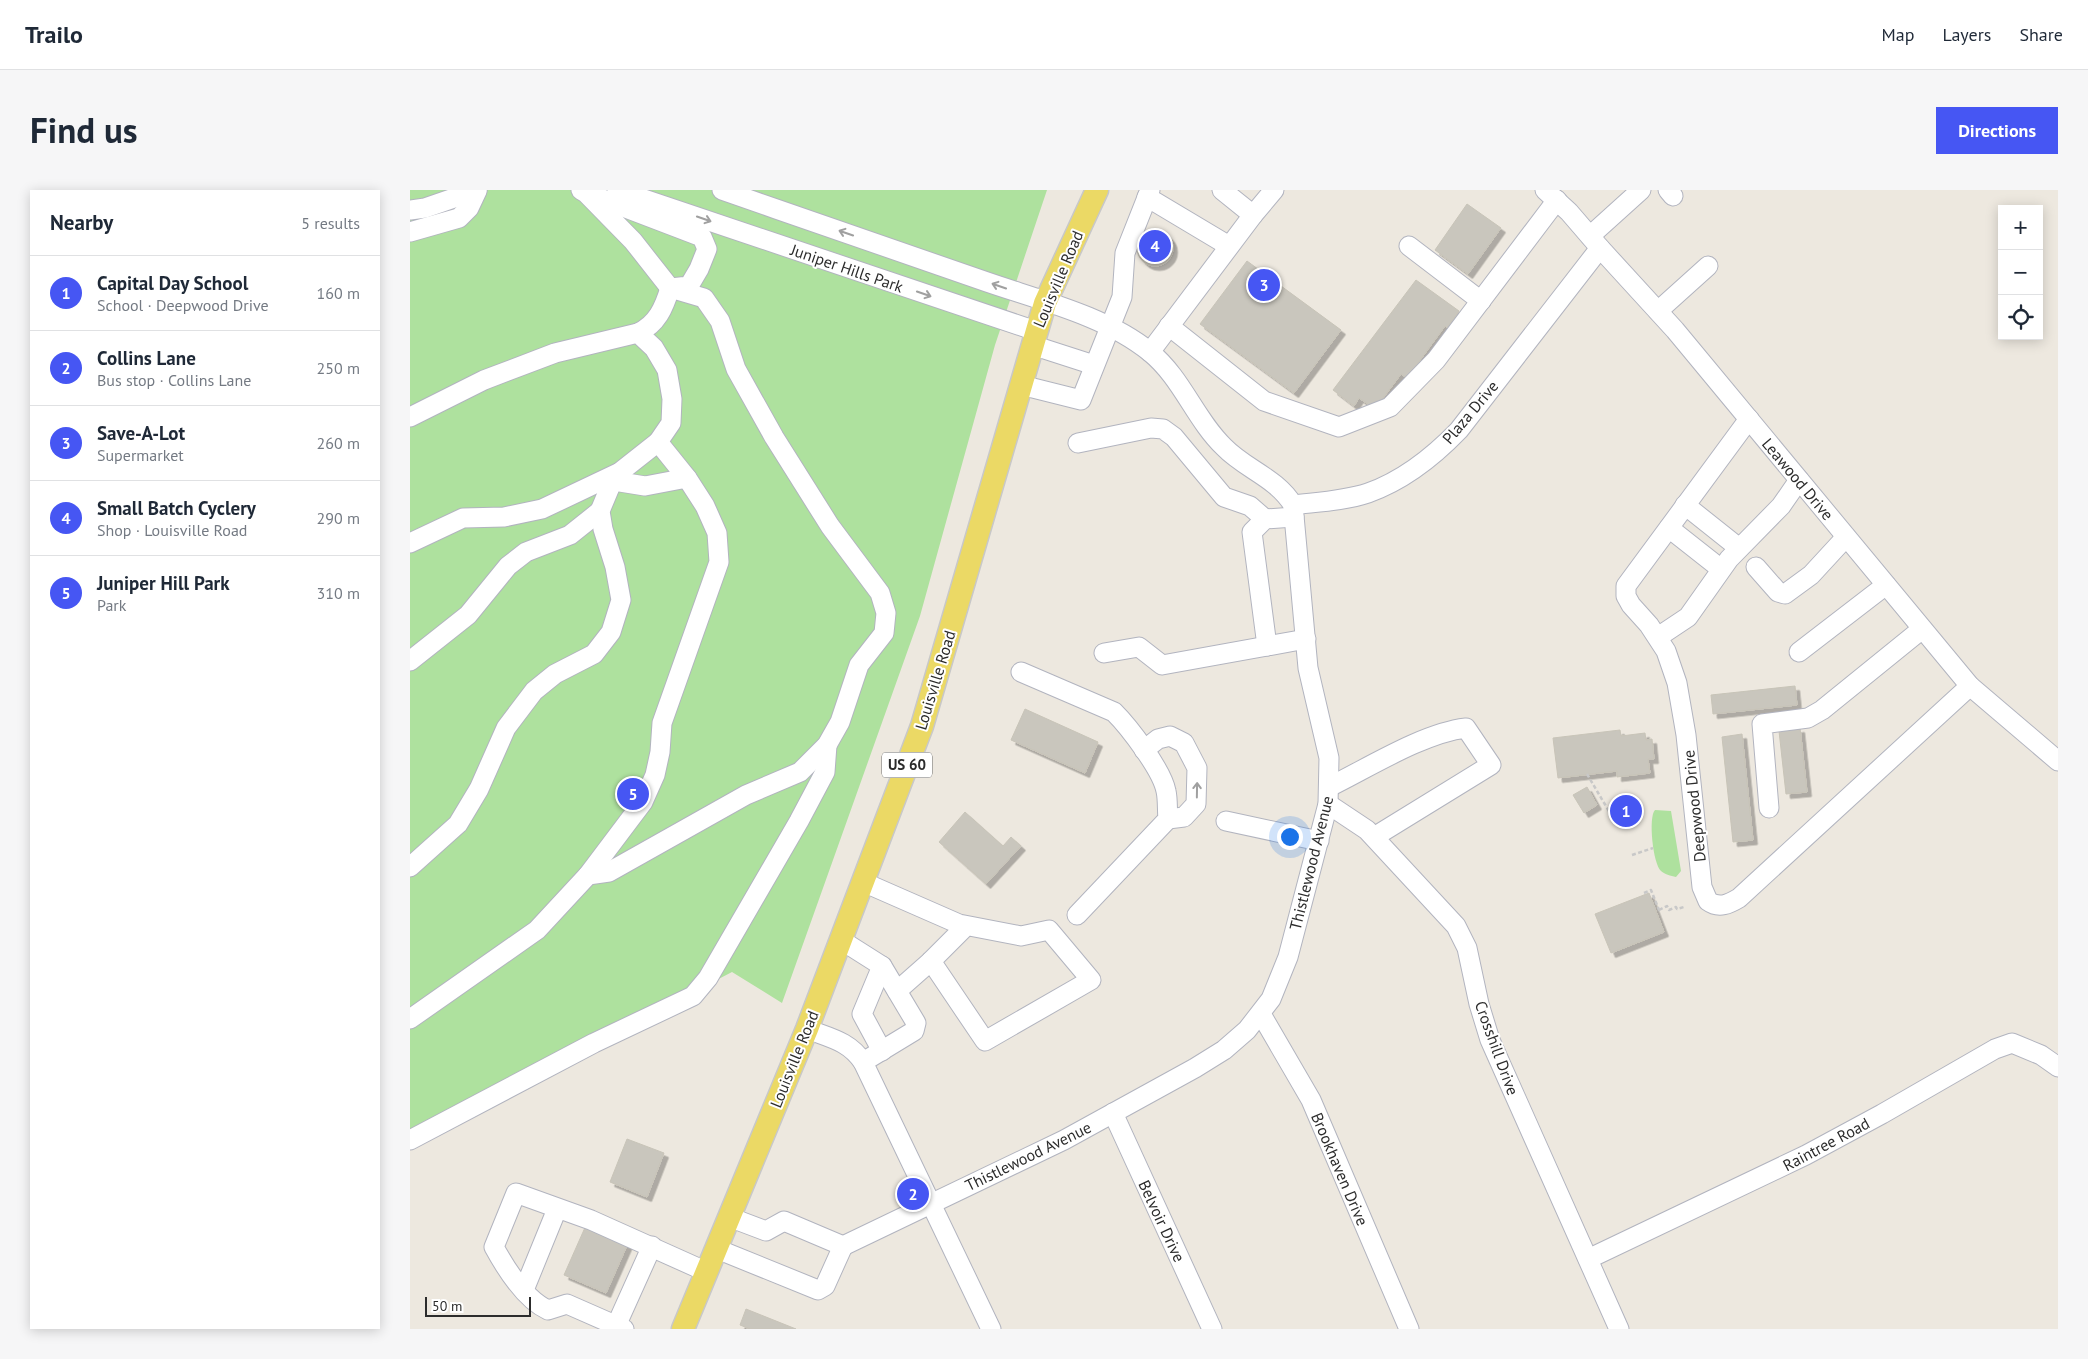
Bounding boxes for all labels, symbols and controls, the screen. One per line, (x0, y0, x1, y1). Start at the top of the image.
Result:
text: Trailo (25, 19, 83, 50)
text: Map (1882, 23, 1914, 46)
text: Layers (1942, 23, 1991, 46)
text: Share (2019, 23, 2063, 46)
text: Find us (30, 107, 138, 153)
button: Directions (1936, 107, 2058, 154)
map controls (1998, 205, 2043, 340)
button: + (1998, 205, 2043, 250)
text: Nearby (50, 209, 113, 236)
text: 5 results (301, 213, 360, 233)
one-way arrow (696, 215, 712, 225)
pin: 4 (1139, 227, 1171, 265)
one-way arrow (839, 228, 854, 237)
street label: Louisville Road (1029, 228, 1087, 330)
street label: Juniper Hills Park (787, 239, 906, 297)
button: − (1998, 250, 2043, 295)
pin: 3 (1248, 266, 1280, 304)
text: Capital Day School (97, 271, 248, 295)
one-way arrow (992, 281, 1008, 291)
text: 1 (61, 283, 71, 303)
text: 160 m (317, 283, 360, 303)
one-way arrow (916, 289, 932, 299)
text: School · Deepwood Drive (97, 295, 269, 315)
button: locate (1998, 295, 2043, 340)
text: Collins Lane (97, 346, 196, 370)
text: 2 (61, 358, 71, 378)
text: 250 m (317, 358, 360, 378)
text: Bus stop · Collins Lane (97, 370, 251, 390)
street label: Plaza Drive (1438, 376, 1502, 448)
text: Save-A-Lot (97, 421, 185, 445)
text: 3 (61, 433, 71, 453)
text: 260 m (317, 433, 360, 453)
street label: Leawood Drive (1758, 434, 1838, 524)
text: Supermarket (97, 445, 184, 465)
text: Small Batch Cyclery (97, 496, 256, 520)
text: 4 (61, 508, 71, 528)
text: 290 m (317, 508, 360, 528)
text: Shop · Louisville Road (97, 520, 247, 540)
text: Juniper Hill Park (97, 571, 230, 595)
text: 5 (61, 583, 71, 603)
text: 310 m (317, 583, 360, 603)
text: Park (97, 595, 126, 615)
street label: Louisville Road (910, 628, 960, 732)
street label: Deepwood Drive (1678, 749, 1710, 863)
road number: US 60 (882, 752, 932, 778)
pin: 5 (617, 775, 649, 813)
one-way arrow (1192, 782, 1201, 798)
pin: 1 (1610, 792, 1642, 830)
street label: Thistlewood Avenue (1285, 794, 1337, 932)
your location (1277, 824, 1303, 850)
street label: Crosshill Drive (1471, 998, 1523, 1098)
street label: Louisville Road (765, 1007, 823, 1111)
street label: Brookhaven Drive (1307, 1109, 1373, 1229)
street label: Raintree Road (1779, 1113, 1873, 1175)
street label: Thistlewood Avenue (962, 1117, 1094, 1195)
pin: 2 (897, 1175, 929, 1213)
street label: Belvoir Drive (1134, 1177, 1190, 1265)
scale bar (425, 1294, 531, 1317)
text: 50 m (432, 1297, 462, 1315)

